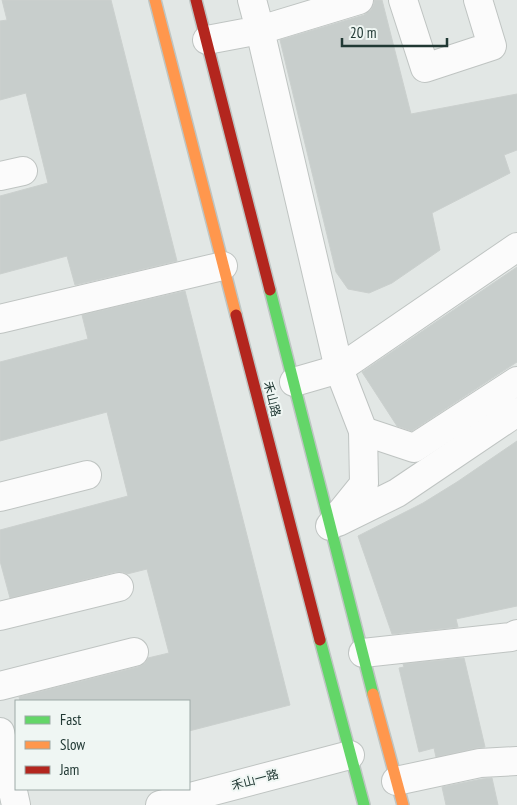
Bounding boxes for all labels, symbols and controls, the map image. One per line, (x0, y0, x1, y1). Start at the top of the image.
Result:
scale bar (342, 15, 447, 47)
text: 20 m (350, 23, 376, 42)
street label: 禾山路 (261, 380, 284, 418)
legend (15, 700, 190, 790)
text: Fast (60, 710, 81, 729)
text: Slow (60, 735, 85, 754)
text: Jam (59, 760, 79, 779)
street label: 禾山一路 (230, 766, 280, 793)

